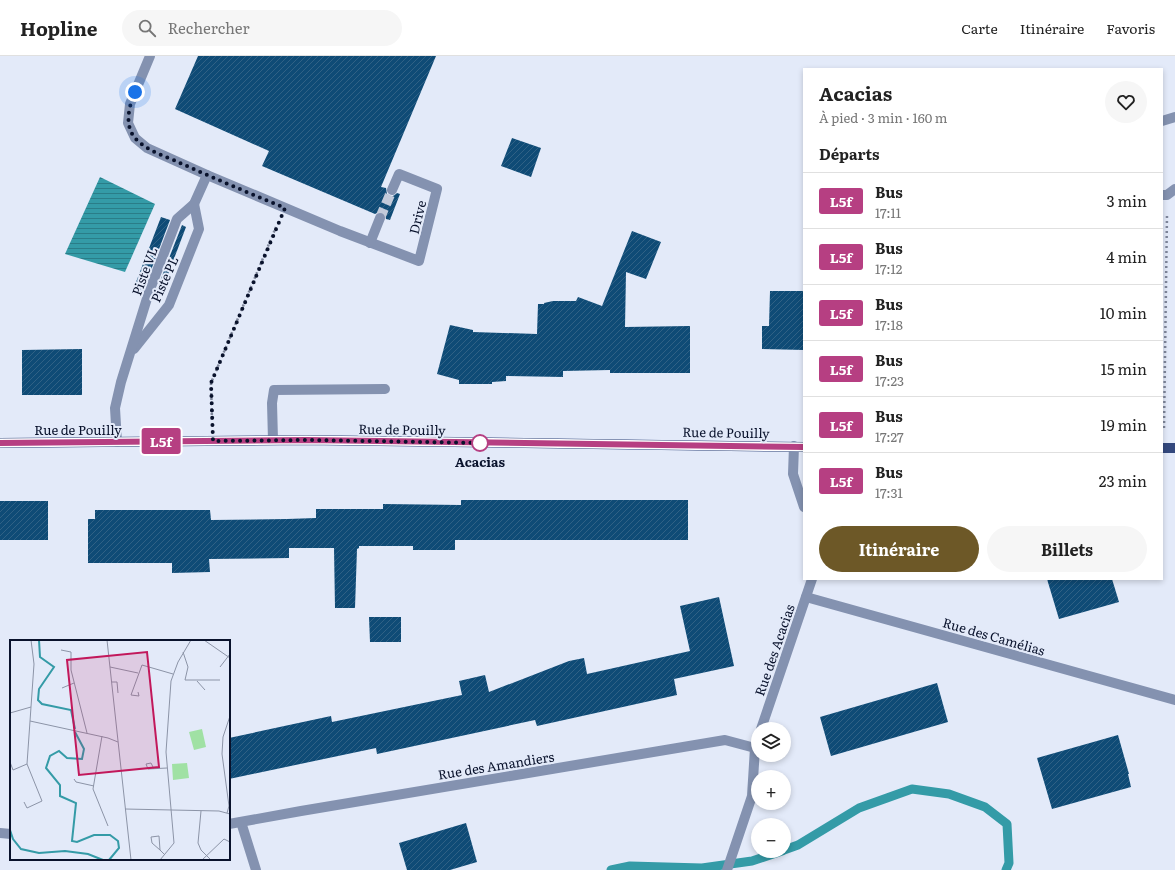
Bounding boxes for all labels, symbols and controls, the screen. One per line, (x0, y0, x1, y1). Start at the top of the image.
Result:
search box (122, 10, 402, 46)
text: Hopline (20, 14, 98, 42)
text: Rechercher (168, 16, 250, 39)
icon: search (136, 17, 158, 39)
text: Carte (961, 18, 998, 38)
text: Itinéraire (1020, 18, 1084, 38)
text: Favoris (1106, 18, 1155, 38)
text: Acacias (819, 79, 892, 107)
button: heart (1105, 81, 1147, 123)
your location (125, 82, 145, 102)
text: À pied · 3 min · 160 m (819, 108, 947, 127)
text: Départs (819, 142, 879, 165)
text: Bus (875, 180, 903, 203)
text: 3 min (1106, 189, 1147, 212)
text: L5f (830, 191, 852, 211)
street label: Drive (404, 198, 430, 236)
text: 17:11 (875, 203, 901, 222)
text: Bus (875, 236, 903, 259)
street label: Piste VL (126, 244, 162, 298)
text: 4 min (1106, 245, 1147, 268)
text: L5f (830, 247, 852, 267)
street label: Piste PL (145, 253, 183, 305)
text: 17:12 (875, 259, 902, 278)
text: Bus (875, 292, 903, 315)
text: 10 min (1100, 301, 1147, 324)
text: L5f (830, 303, 852, 323)
text: 17:18 (875, 315, 903, 334)
text: Bus (875, 348, 903, 371)
text: 15 min (1101, 357, 1147, 380)
text: L5f (830, 359, 852, 379)
text: 17:23 (875, 371, 904, 390)
text: Bus (875, 404, 903, 427)
text: 19 min (1101, 413, 1147, 436)
text: L5f (830, 415, 852, 435)
street label: Rue de Pouilly (358, 419, 446, 439)
street label: Rue de Pouilly (34, 420, 122, 439)
street label: Rue de Pouilly (682, 422, 770, 442)
text: 17:27 (875, 427, 903, 446)
line badge: L5f (138, 428, 184, 454)
text: L5f (150, 431, 172, 451)
marker: Acacias (471, 434, 489, 452)
place label: Acacias (455, 452, 506, 471)
text: Bus (875, 460, 903, 483)
text: 23 min (1099, 469, 1147, 492)
text: L5f (830, 471, 852, 491)
text: 17:31 (875, 483, 903, 502)
button: Itinéraire (819, 526, 979, 572)
button: Billets (987, 526, 1147, 572)
street label: Rue des Acacias (749, 602, 799, 698)
street label: Rue des Camélias (941, 612, 1048, 660)
inset map (10, 640, 230, 860)
map controls (751, 722, 791, 858)
button: layers (751, 722, 791, 762)
street label: Rue des Amandiers (436, 746, 556, 784)
button: + (751, 770, 791, 810)
button: − (751, 818, 791, 858)

